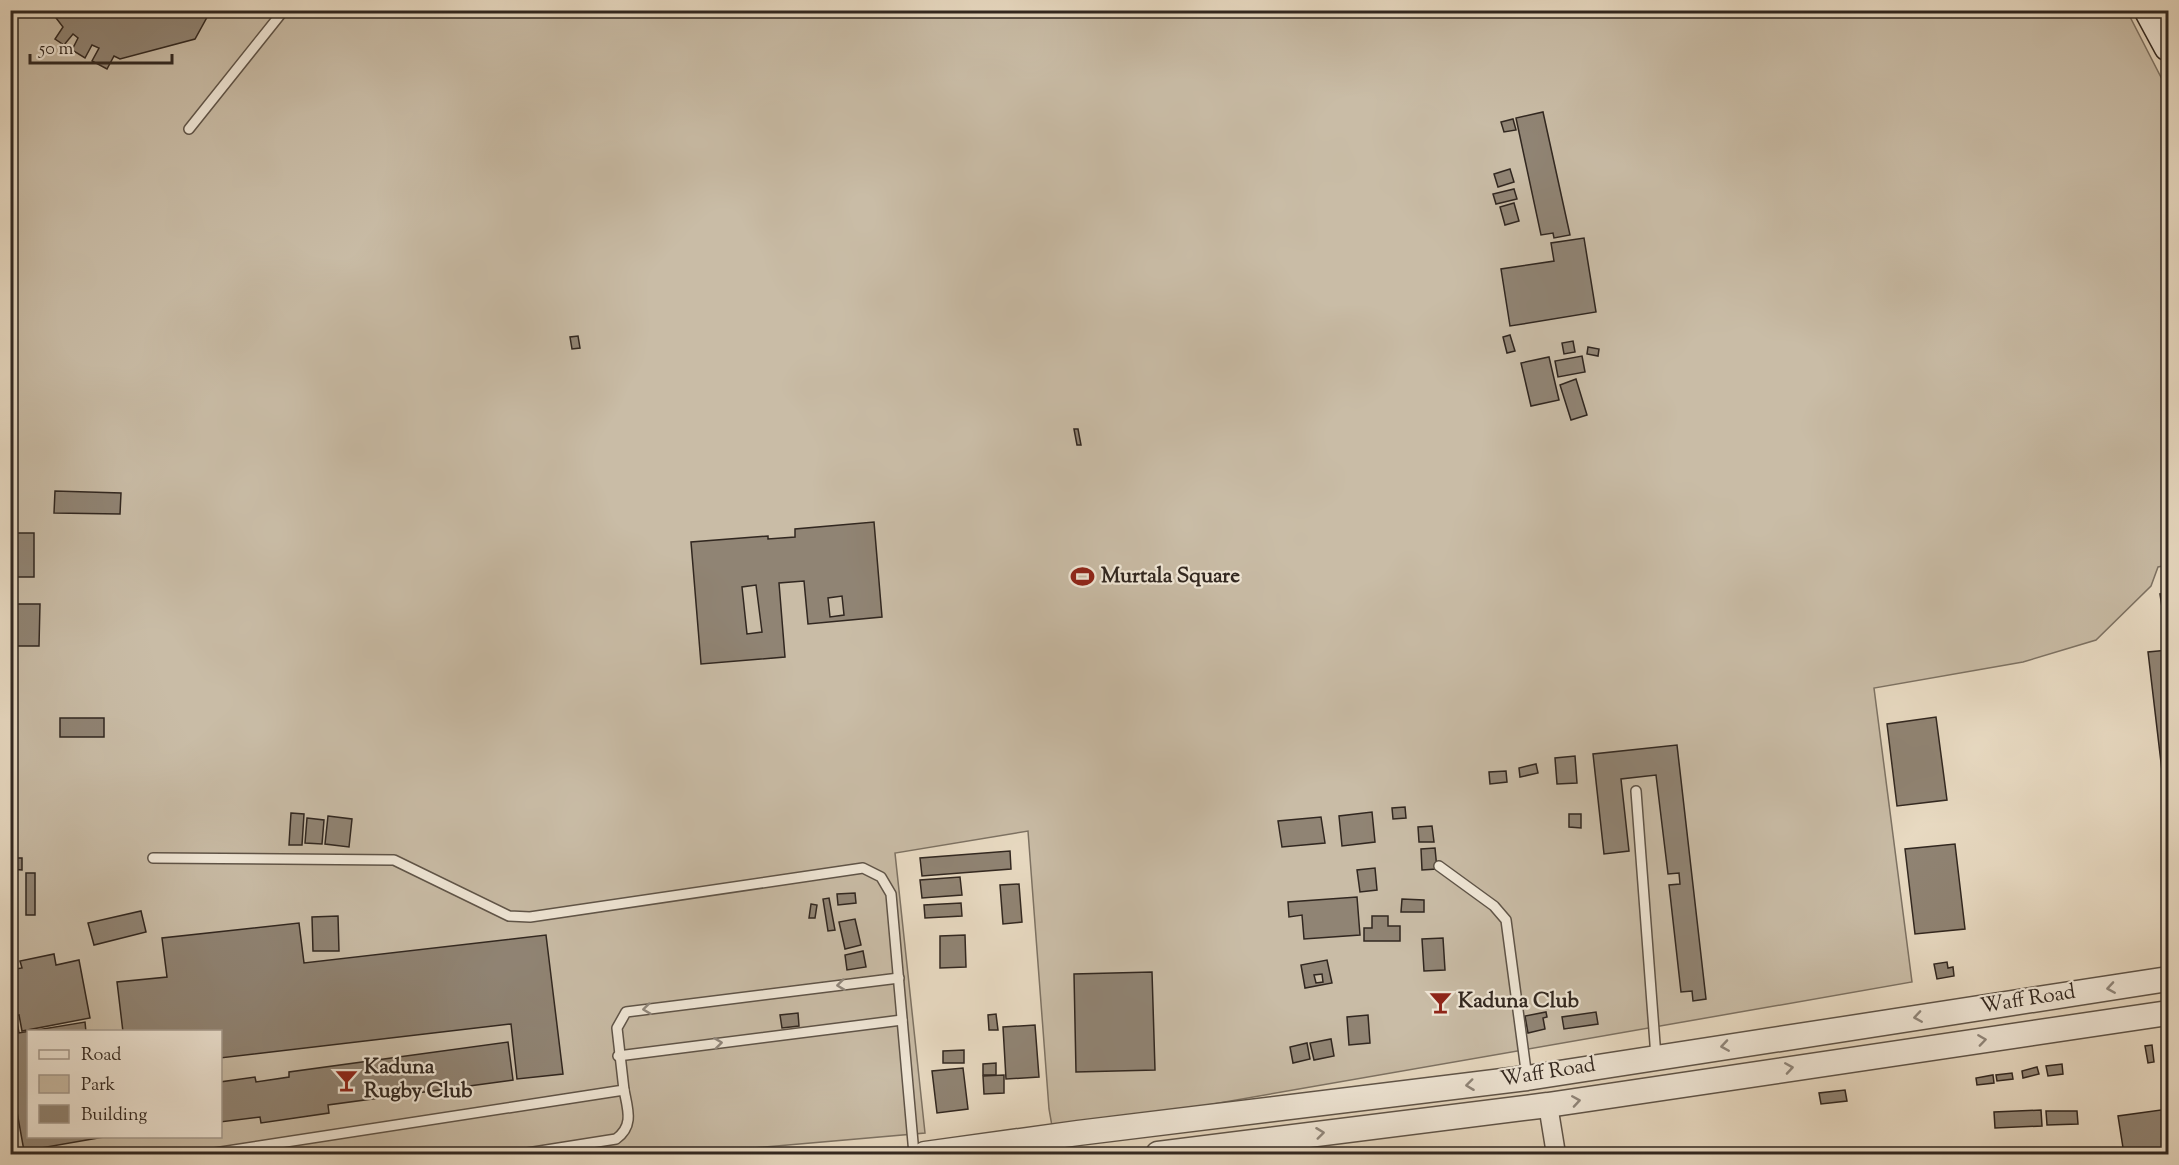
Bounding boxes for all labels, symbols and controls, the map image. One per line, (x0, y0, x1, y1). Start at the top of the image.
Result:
scale bar (30, 27, 172, 65)
text: 50 m (38, 37, 74, 63)
place label: Murtala Square (1101, 562, 1240, 592)
sports icon: Murtala Square (1070, 564, 1096, 590)
street label: Waff Road (1978, 978, 2078, 1022)
one-way arrow (836, 979, 845, 991)
one-way arrow (2106, 981, 2115, 993)
place label: Kaduna Club (1458, 987, 1579, 1017)
bar icon: Kaduna Club (1427, 989, 1453, 1015)
one-way arrow (642, 1002, 652, 1015)
one-way arrow (1913, 1010, 1922, 1022)
legend (27, 1030, 222, 1138)
one-way arrow (1978, 1035, 1987, 1047)
one-way arrow (713, 1038, 723, 1050)
one-way arrow (1720, 1039, 1730, 1052)
text: Road (81, 1043, 121, 1069)
street label: Waff Road (1498, 1051, 1598, 1095)
place label: Kaduna Rugby Club (364, 1053, 473, 1107)
one-way arrow (1785, 1063, 1794, 1075)
bar icon: Kaduna Rugby Club (333, 1067, 359, 1093)
text: Park (81, 1073, 116, 1099)
one-way arrow (1465, 1078, 1475, 1090)
one-way arrow (1571, 1095, 1581, 1107)
text: Building (81, 1103, 147, 1129)
one-way arrow (1315, 1128, 1325, 1140)

